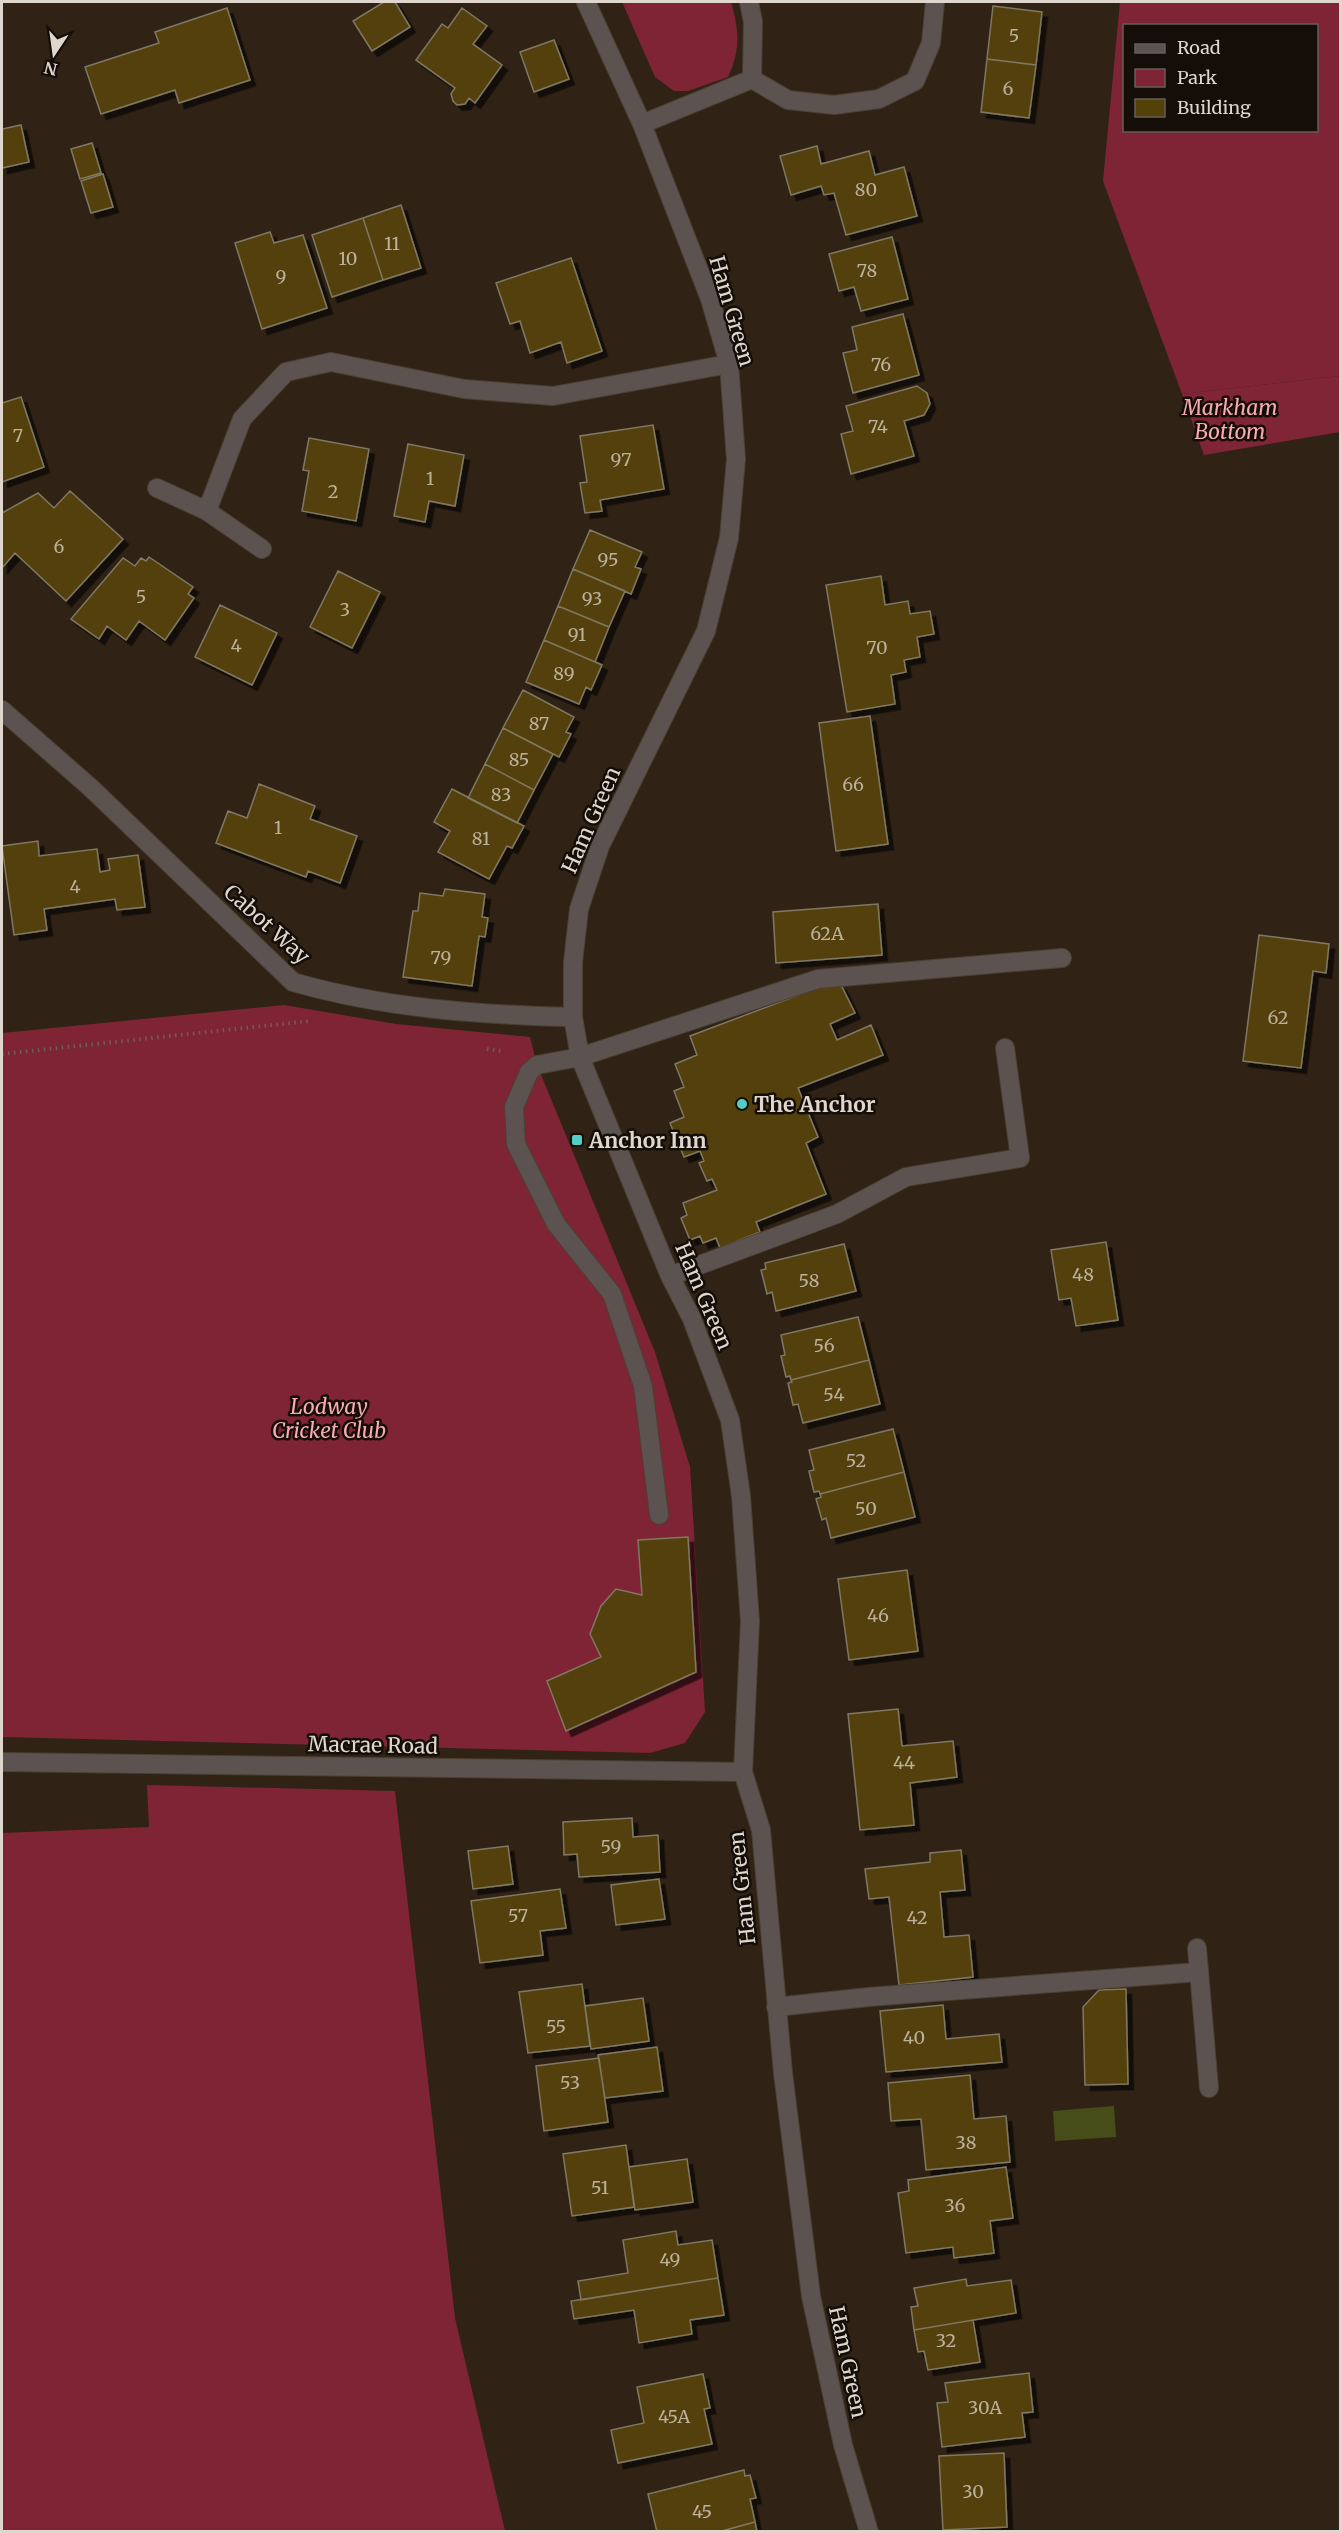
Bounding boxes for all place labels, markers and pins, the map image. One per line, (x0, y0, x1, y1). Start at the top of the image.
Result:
place label: The Anchor (754, 1091, 876, 1118)
marker: The Anchor (735, 1097, 749, 1111)
place label: Anchor Inn (588, 1127, 706, 1154)
marker: Anchor Inn (570, 1133, 584, 1147)

